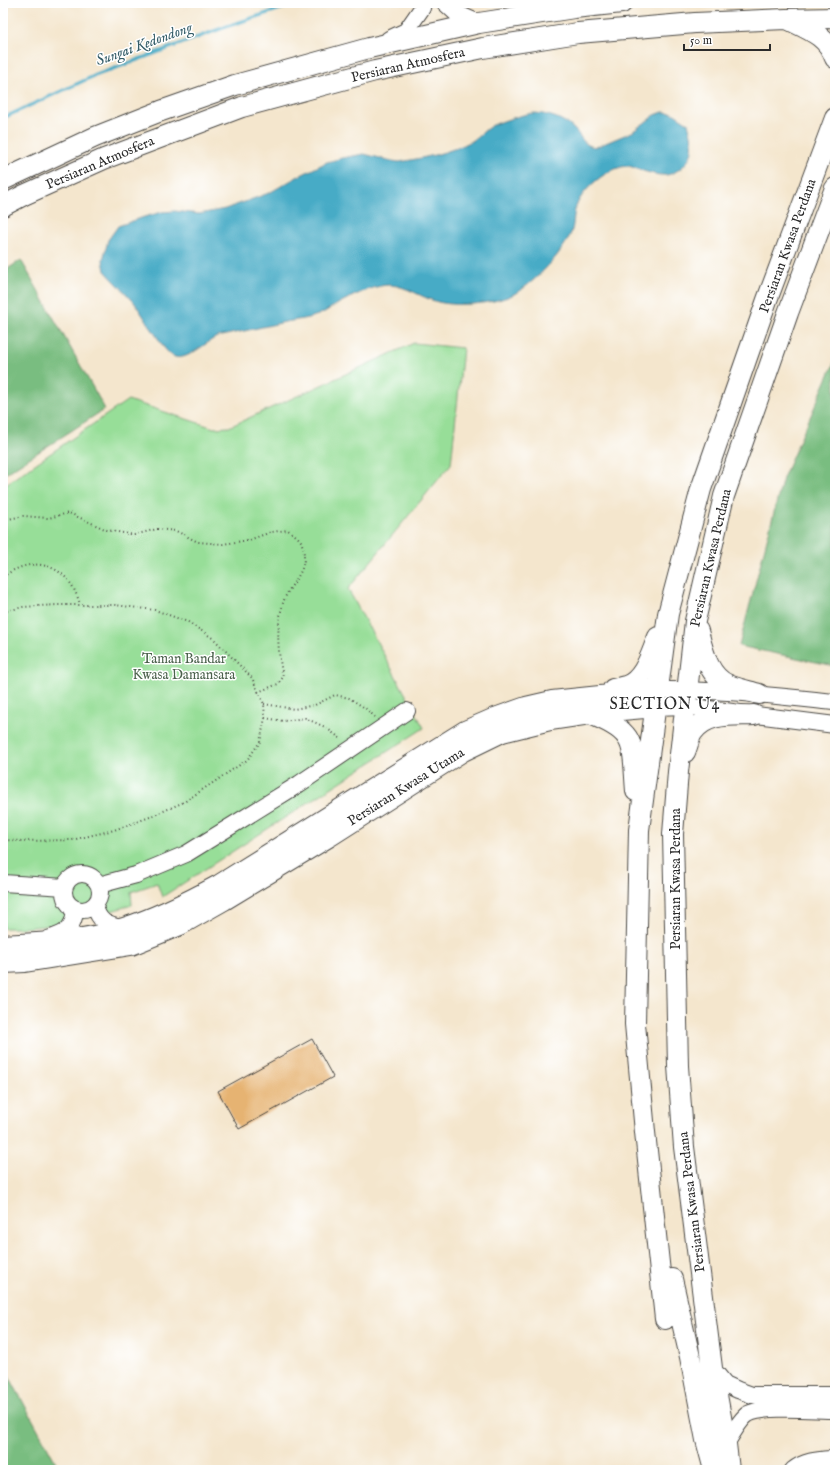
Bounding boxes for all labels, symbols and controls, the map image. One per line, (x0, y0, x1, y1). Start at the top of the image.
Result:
water label: Sungai Kedondong (93, 17, 196, 71)
scale bar (684, 26, 770, 52)
text: 50 m (690, 33, 712, 48)
street label: Persiaran Atmosfera (349, 43, 467, 87)
street label: Persiaran Atmosfera (43, 132, 158, 194)
street label: Persiaran Kwasa Perdana (755, 176, 821, 316)
street label: Persiaran Kwasa Perdana (686, 486, 736, 629)
park label: Taman Bandar Kwasa Damansara (133, 650, 236, 684)
district label: SECTION U4 (610, 695, 720, 715)
street label: Persiaran Kwasa Utama (344, 743, 468, 830)
street label: Persiaran Kwasa Perdana (667, 807, 685, 950)
street label: Persiaran Kwasa Perdana (674, 1130, 710, 1273)

